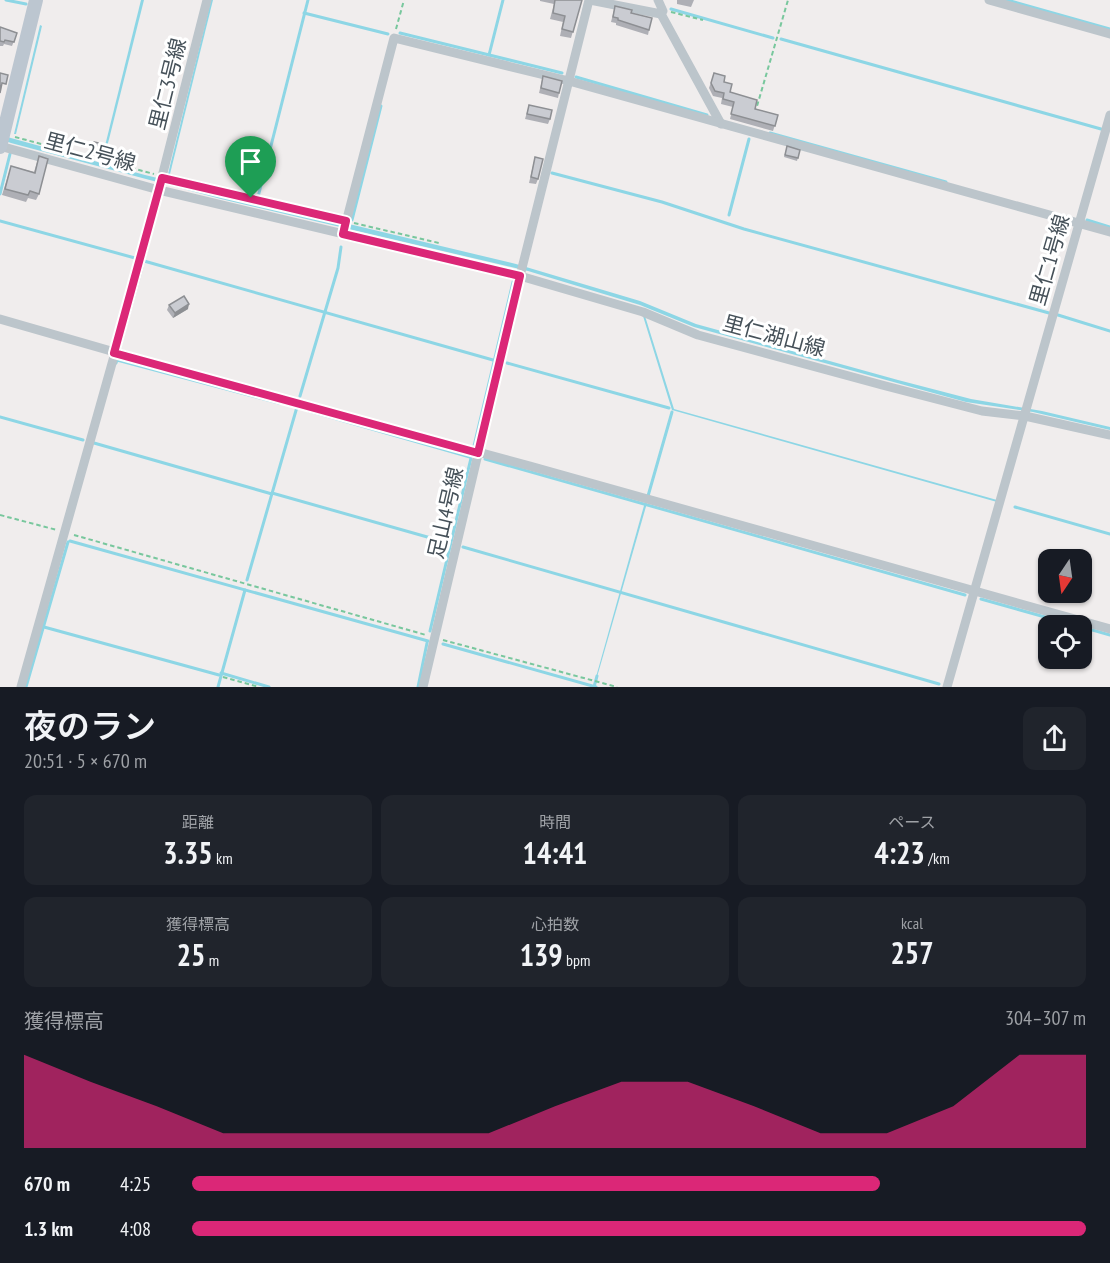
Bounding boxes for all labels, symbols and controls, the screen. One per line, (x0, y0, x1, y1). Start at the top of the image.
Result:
street label: 里仁3号線 (143, 35, 192, 132)
street label: 里仁2号線 (42, 126, 139, 177)
pin (225, 136, 276, 198)
icon: arrive (234, 145, 267, 178)
street label: 里仁1号線 (1024, 211, 1075, 308)
street label: 里仁湖山線 (720, 309, 828, 362)
street label: 足山4号線 (422, 464, 469, 561)
north arrow (1038, 549, 1092, 603)
map controls (1038, 549, 1092, 669)
button: locate (1038, 615, 1092, 669)
text: 夜のラン (24, 704, 156, 747)
button: share (1023, 707, 1086, 770)
text: 20:51 · 5 × 670 m (24, 748, 147, 774)
text: 距離 (182, 812, 214, 832)
text: 時間 (539, 812, 571, 832)
text: ペース (888, 812, 936, 832)
text: 3.35 (163, 833, 213, 872)
text: 14:41 (523, 833, 587, 872)
text: 4:23 (874, 833, 925, 872)
text: km (213, 848, 233, 868)
text: /km (925, 848, 950, 868)
text: kcal (901, 913, 923, 933)
text: 獲得標高 (166, 914, 230, 934)
text: 心拍数 (531, 914, 579, 934)
text: 257 (890, 933, 934, 972)
text: 25 (177, 935, 205, 974)
text: 139 (520, 935, 563, 974)
text: m (205, 950, 219, 970)
text: bpm (563, 950, 590, 970)
text: 304–307 m (1005, 1005, 1086, 1031)
text: 獲得標高 (24, 1008, 104, 1034)
text: 670 m (24, 1171, 70, 1197)
text: 4:25 (120, 1171, 151, 1197)
text: 1.3 km (24, 1216, 73, 1242)
text: 4:08 (120, 1216, 151, 1242)

